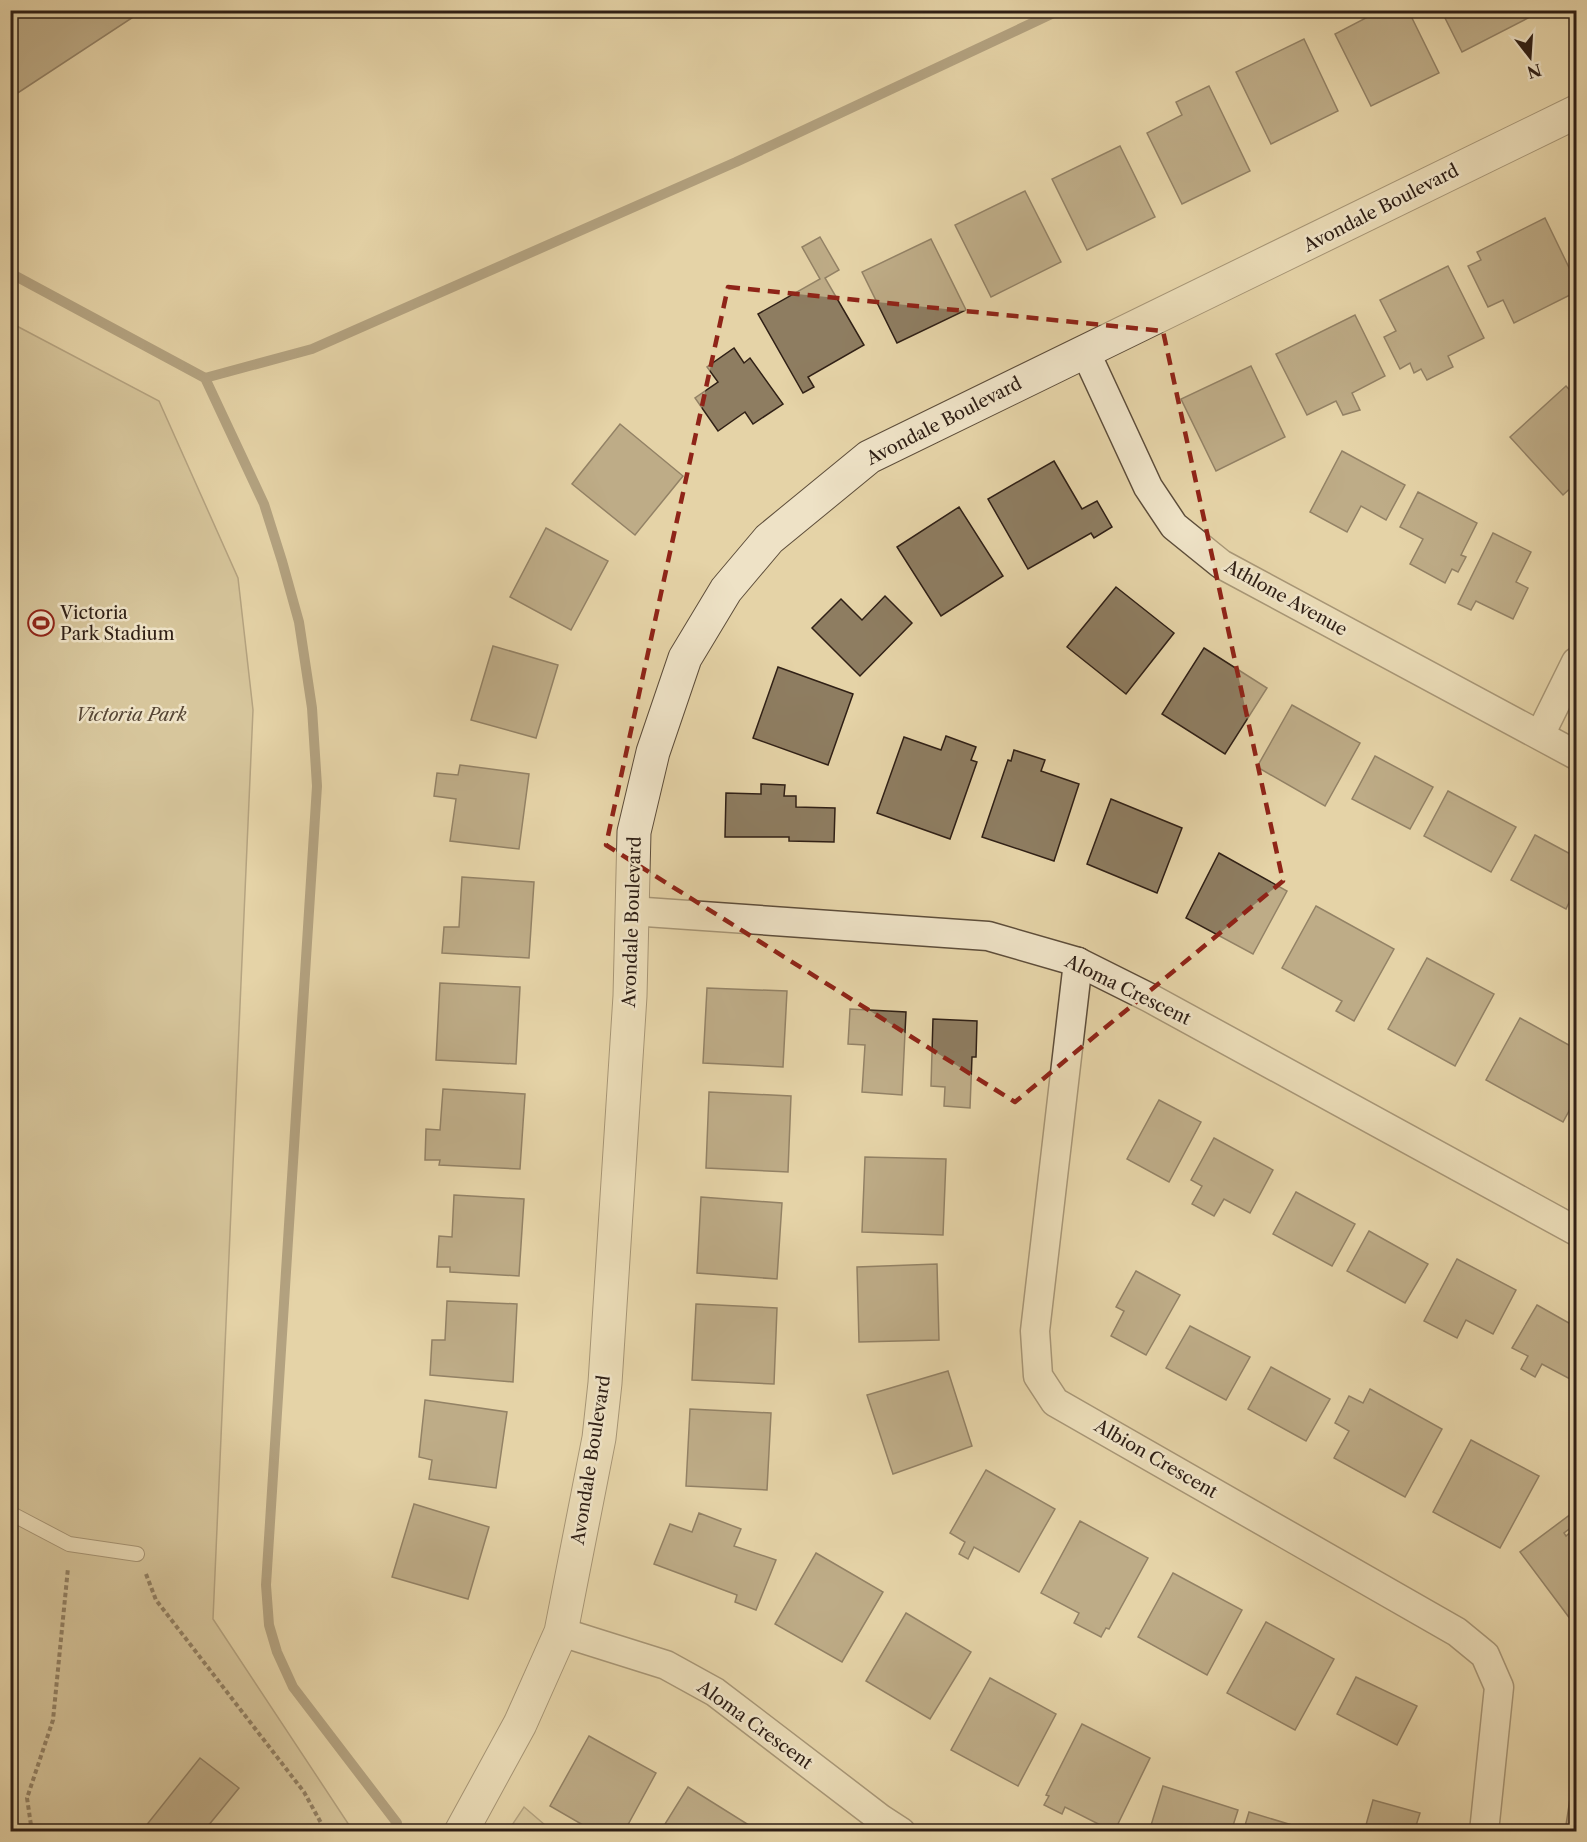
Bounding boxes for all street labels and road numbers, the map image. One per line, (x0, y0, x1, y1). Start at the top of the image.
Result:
street label: Avondale Boulevard (1299, 159, 1462, 257)
street label: Avondale Boulevard (862, 372, 1025, 470)
street label: Athlone Avenue (1220, 555, 1351, 641)
street label: Avondale Boulevard (618, 836, 646, 1009)
street label: Aloma Crescent (1061, 950, 1195, 1030)
street label: Avondale Boulevard (567, 1374, 615, 1547)
street label: Albion Crescent (1090, 1414, 1222, 1503)
street label: Aloma Crescent (692, 1675, 817, 1774)

